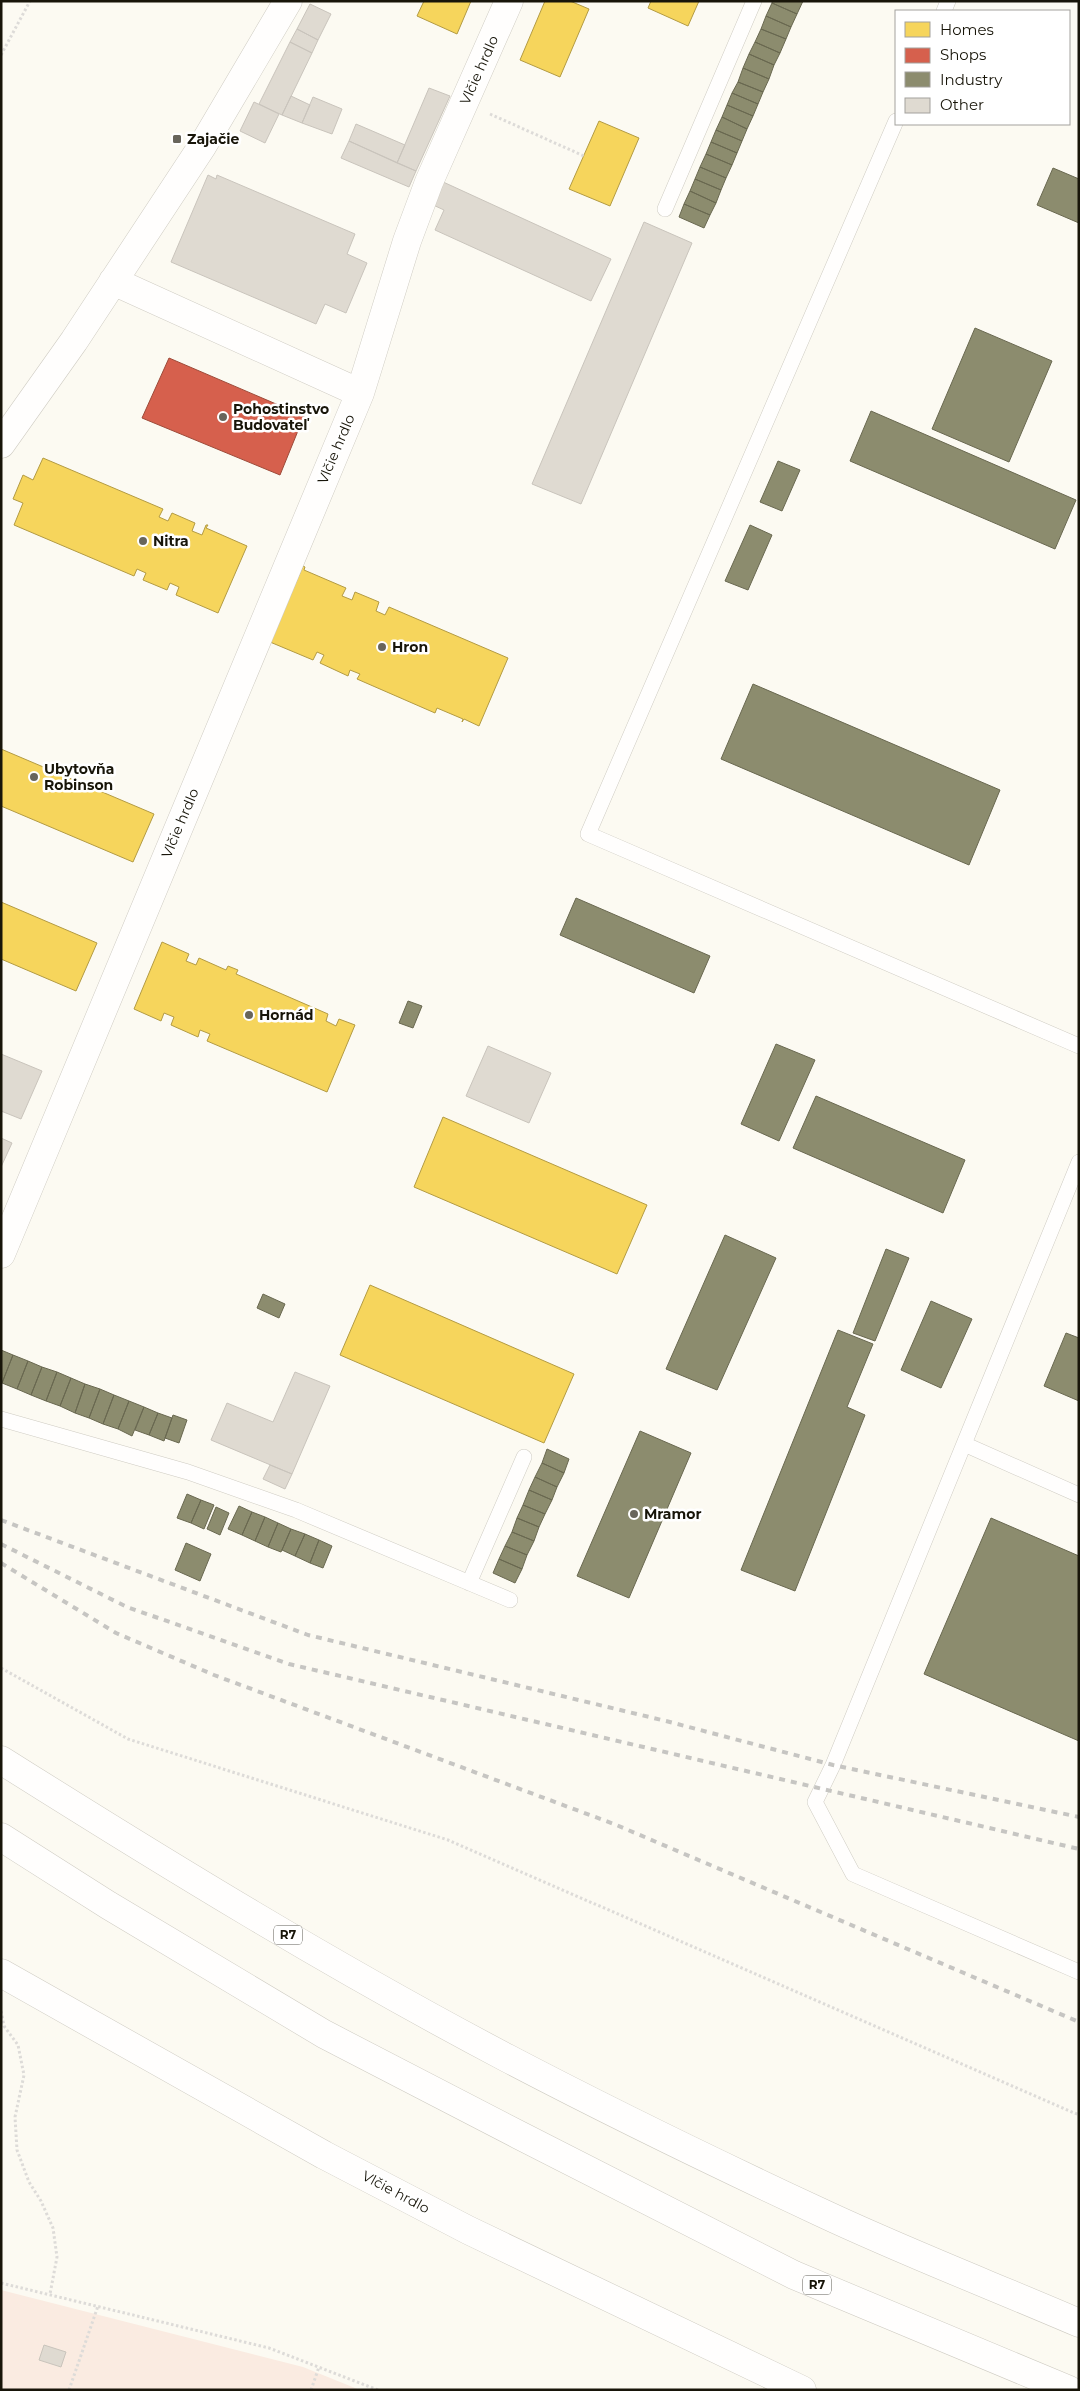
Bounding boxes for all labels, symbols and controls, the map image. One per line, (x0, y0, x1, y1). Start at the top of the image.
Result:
legend (895, 10, 1070, 125)
text: Homes (940, 20, 994, 39)
street label: Vlčie hrdlo (456, 32, 502, 107)
text: Shops (940, 45, 986, 64)
text: Industry (940, 70, 1003, 89)
text: Other (940, 95, 984, 114)
place label: Zajačie (187, 130, 239, 148)
marker: Zajačie (171, 133, 183, 145)
place label: Pohostinstvo Budovateľ (233, 400, 329, 434)
marker: Pohostinstvo Budovateľ (217, 411, 229, 423)
street label: Vlčie hrdlo (313, 411, 359, 487)
place label: Nitra (153, 532, 189, 550)
marker: Nitra (137, 535, 149, 547)
place label: Hron (392, 638, 428, 656)
marker: Hron (376, 641, 388, 653)
place label: Ubytovňa Robinson (44, 760, 114, 794)
marker: Ubytovňa Robinson (28, 771, 40, 783)
street label: Vlčie hrdlo (157, 785, 203, 861)
place label: Hornád (259, 1006, 314, 1024)
marker: Hornád (243, 1009, 255, 1021)
place label: Mramor (644, 1505, 701, 1523)
marker: Mramor (628, 1508, 640, 1520)
road number: R7 (274, 1926, 302, 1944)
street label: Vlčie hrdlo (359, 2167, 433, 2217)
road number: R7 (803, 2276, 831, 2294)

